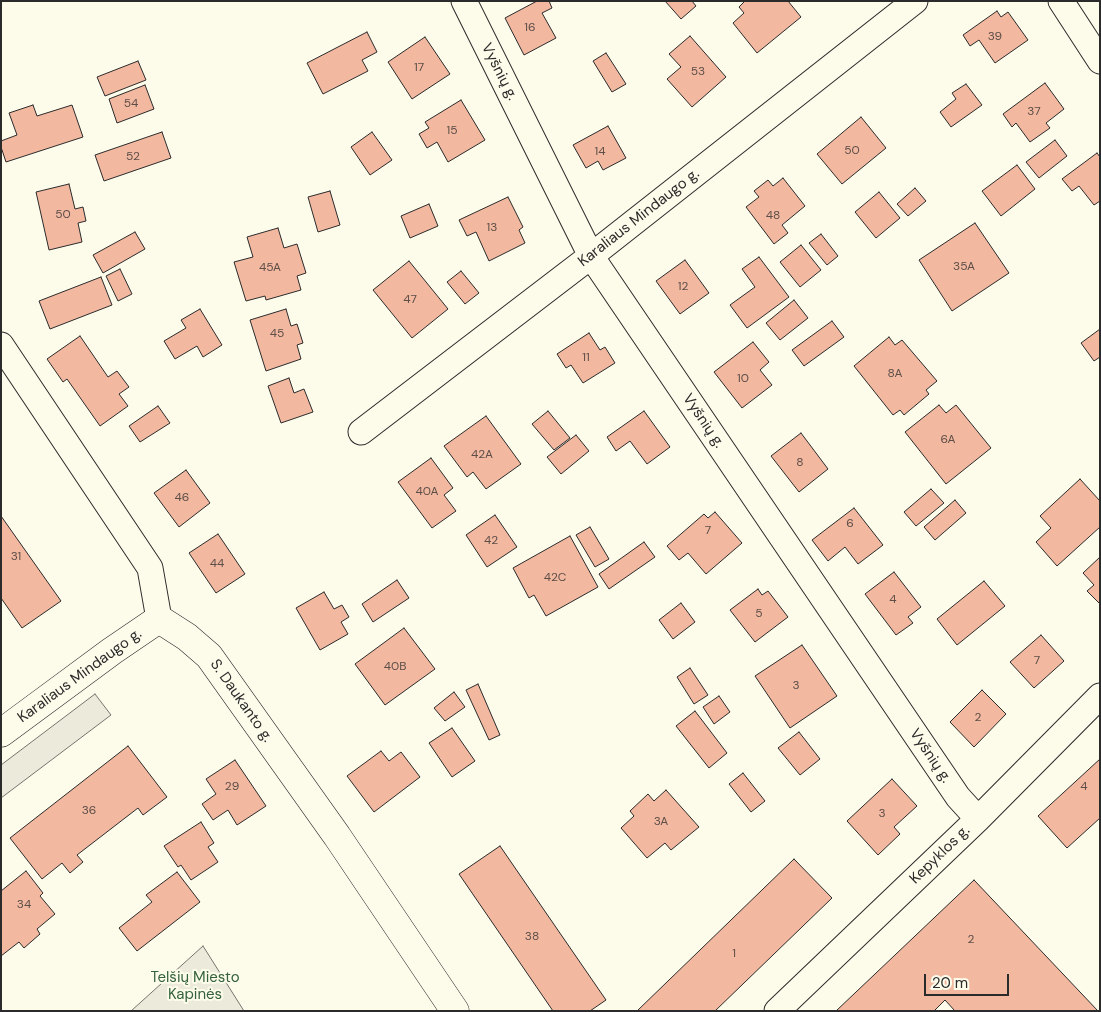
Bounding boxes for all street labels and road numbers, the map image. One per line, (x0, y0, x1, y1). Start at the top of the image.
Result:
street label: Vyšnių g. (477, 40, 521, 104)
street label: Karaliaus Mindaugo g. (575, 165, 703, 271)
street label: Vyšnių g. (678, 390, 728, 452)
street label: Karaliaus Mindaugo g. (15, 625, 145, 727)
street label: S. Daukanto g. (206, 656, 276, 746)
street label: Vyšnių g. (905, 725, 955, 787)
street label: Kepyklos g. (906, 822, 974, 888)

